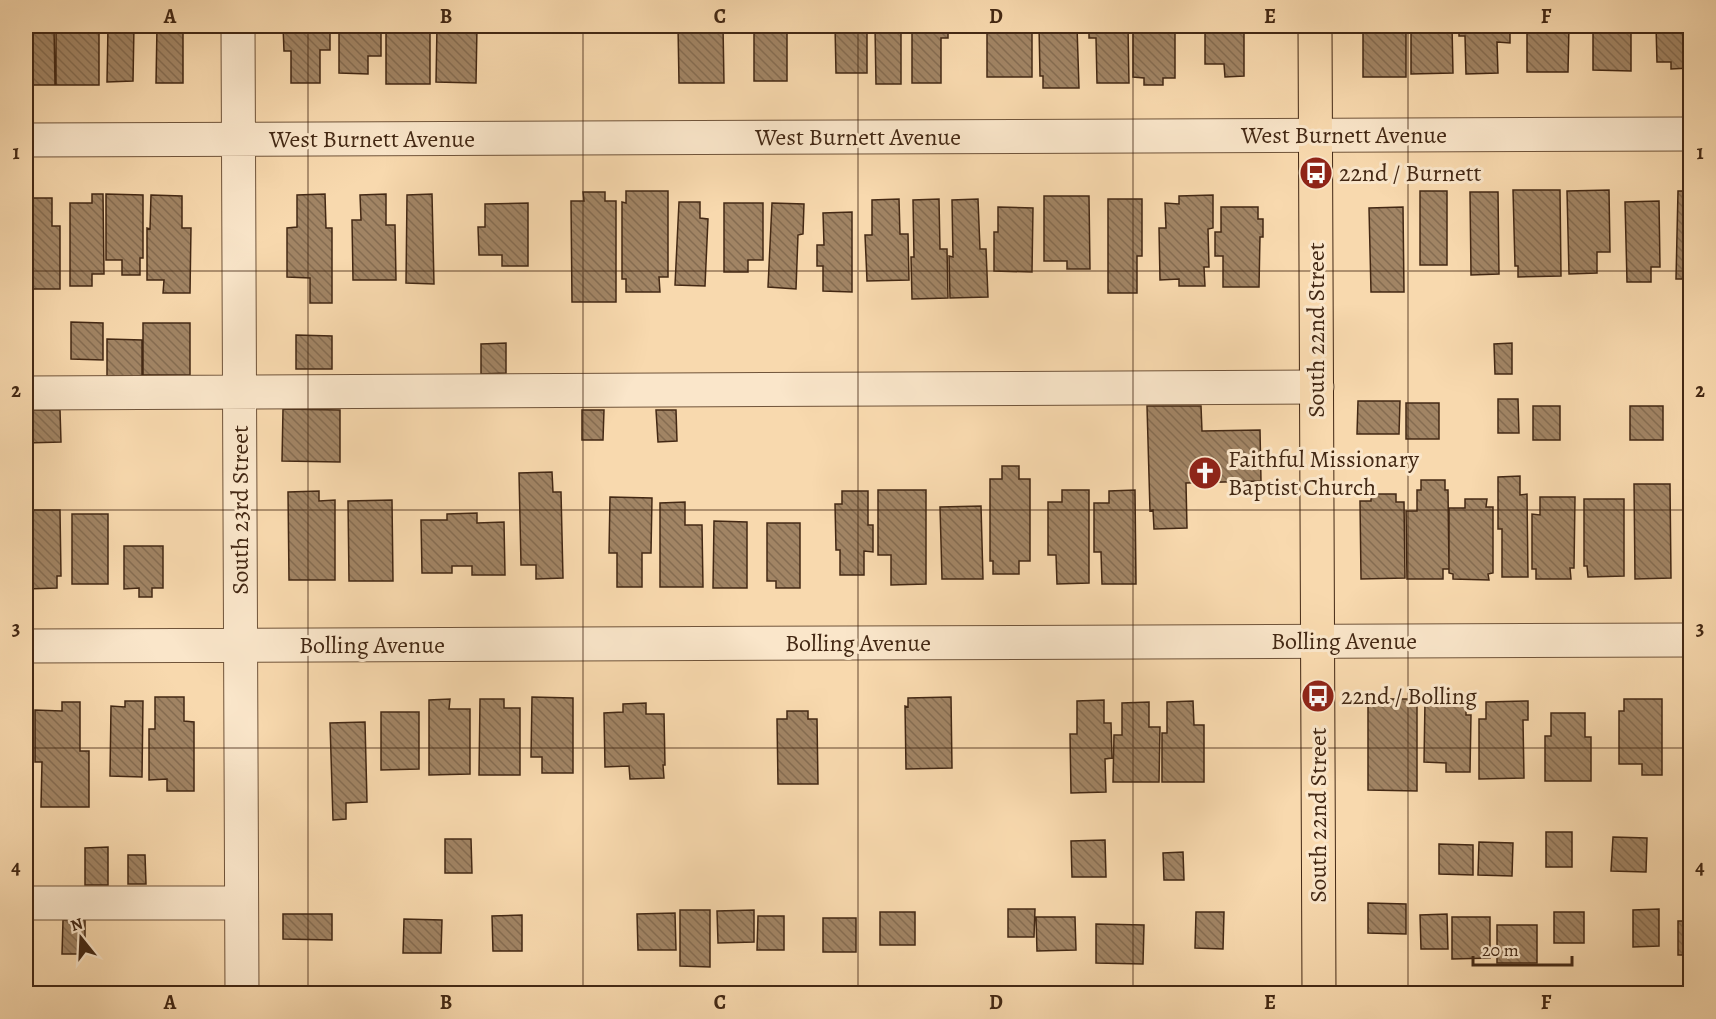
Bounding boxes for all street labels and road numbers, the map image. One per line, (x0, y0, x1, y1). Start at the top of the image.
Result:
street label: West Burnett Avenue (1240, 119, 1447, 151)
street label: West Burnett Avenue (754, 121, 961, 153)
street label: West Burnett Avenue (268, 123, 475, 155)
street label: South 22nd Street (1300, 242, 1332, 418)
street label: South 23rd Street (224, 425, 256, 595)
street label: Bolling Avenue (1271, 625, 1417, 657)
street label: Bolling Avenue (785, 627, 931, 659)
street label: Bolling Avenue (299, 629, 445, 661)
street label: South 22nd Street (1302, 727, 1334, 903)

